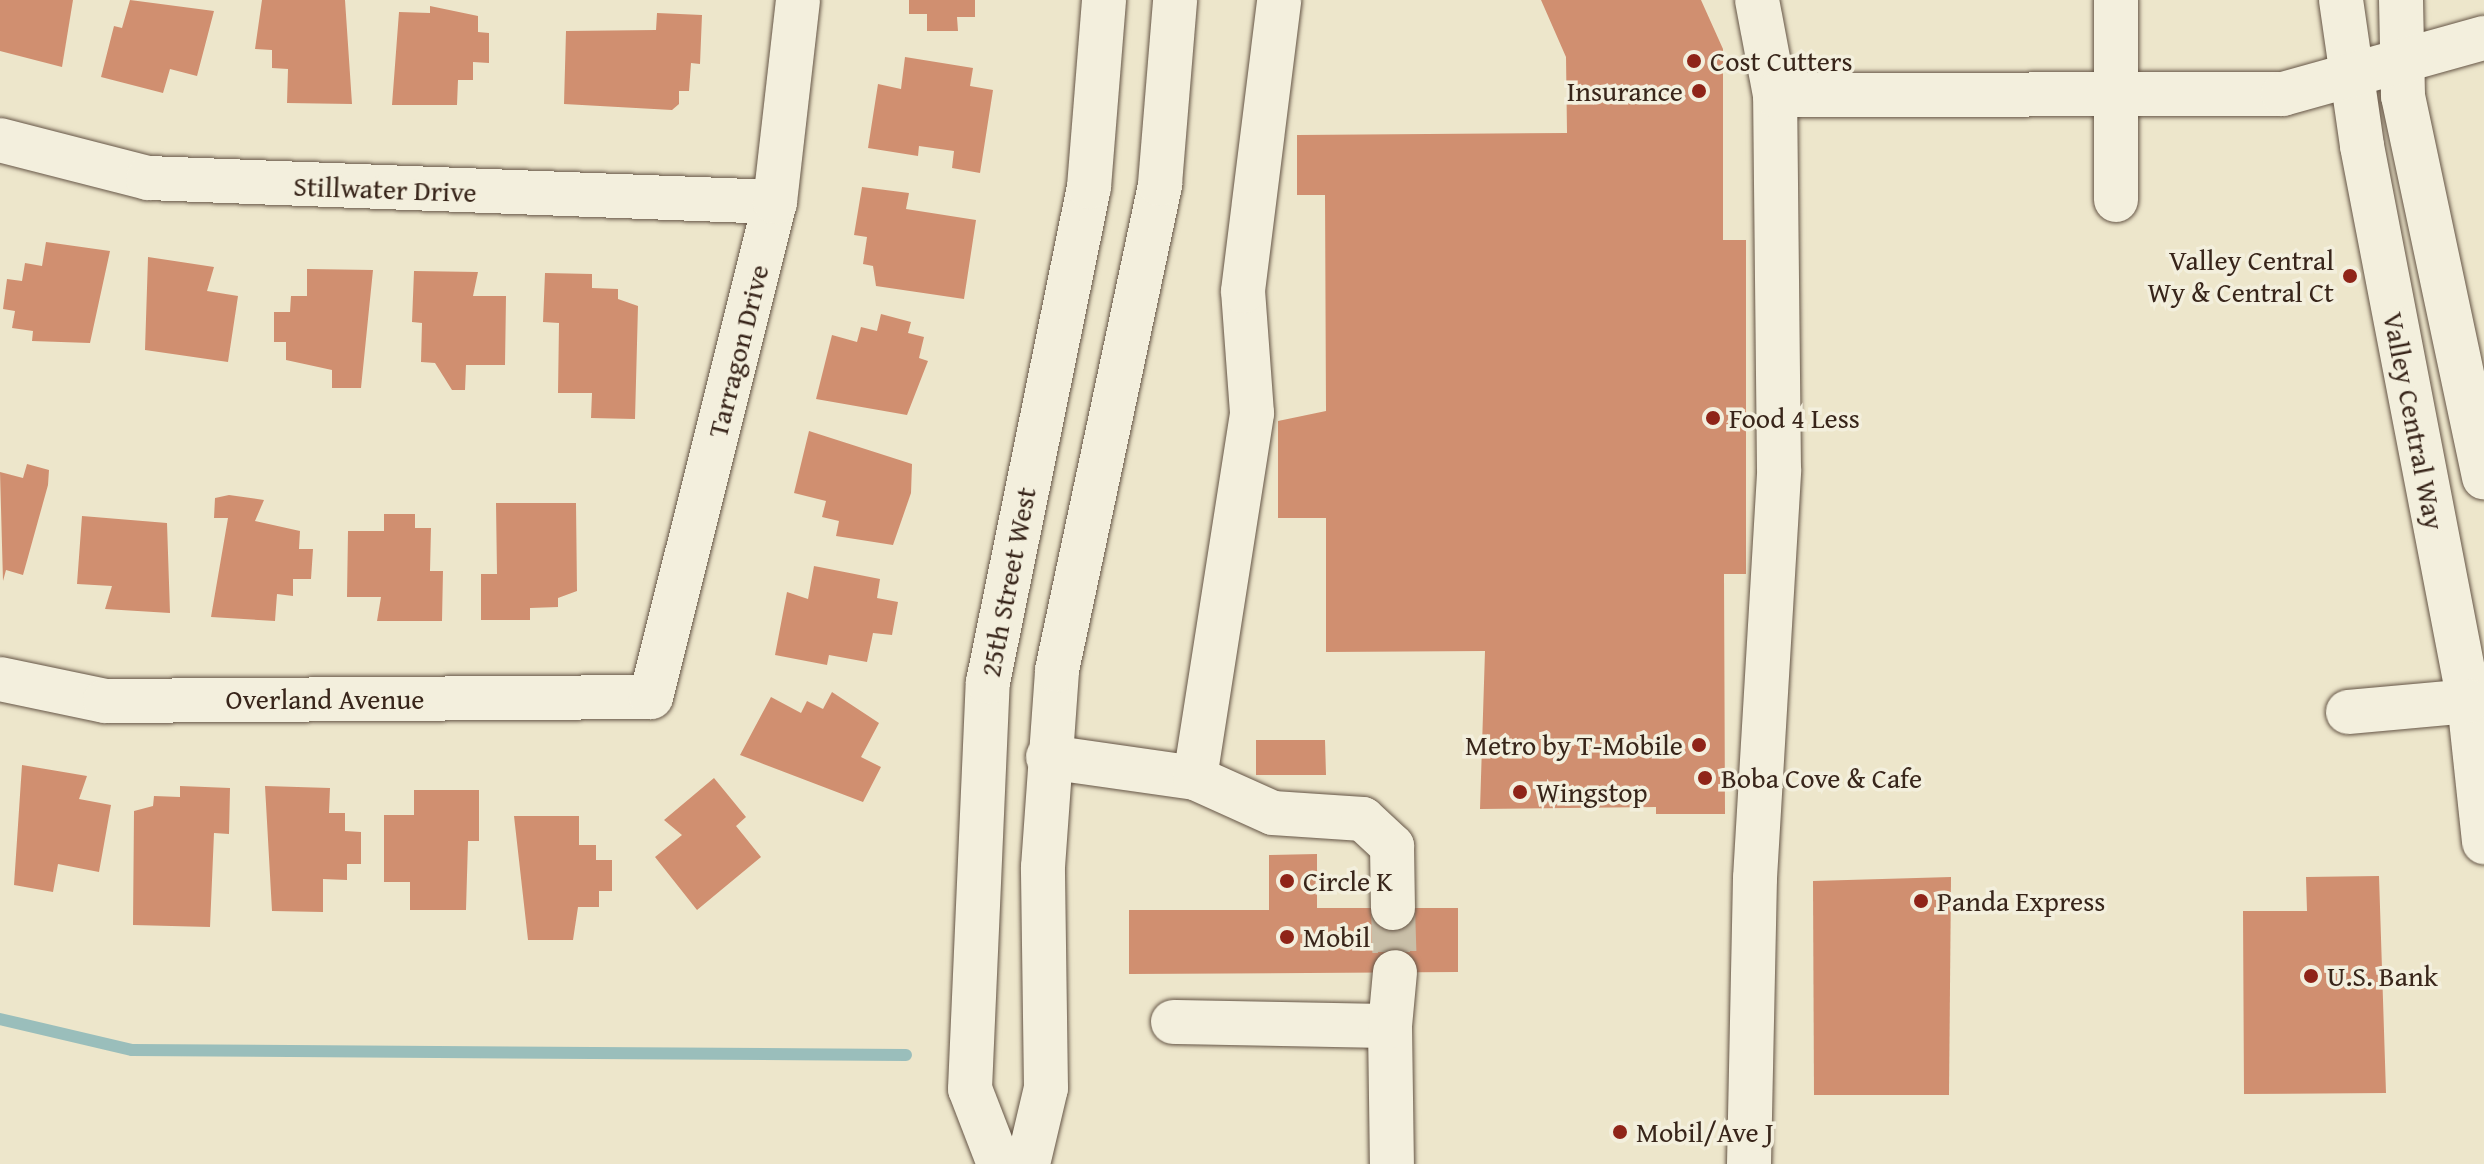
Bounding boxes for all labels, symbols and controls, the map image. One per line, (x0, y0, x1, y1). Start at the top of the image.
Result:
place label: Cost Cutters (1710, 44, 1853, 78)
marker: Cost Cutters (1685, 52, 1703, 70)
place label: Insurance (1567, 74, 1683, 108)
marker: Insurance (1690, 82, 1708, 100)
street label: Stillwater Drive (293, 169, 477, 209)
place label: Valley Central Wy & Central Ct (2147, 243, 2334, 309)
street label: Tarragon Drive (700, 261, 776, 441)
marker: Valley Central Wy & Central Ct (2341, 267, 2359, 285)
street label: Valley Central Way (2376, 309, 2452, 533)
place label: Food 4 Less (1729, 401, 1860, 435)
marker: Food 4 Less (1704, 409, 1722, 427)
street label: 25th Street West (973, 484, 1043, 680)
street label: Overland Avenue (226, 682, 424, 716)
place label: Metro by T-Mobile (1465, 728, 1683, 762)
marker: Metro by T-Mobile (1690, 736, 1708, 754)
place label: Boba Cove & Cafe (1721, 761, 1922, 795)
marker: Boba Cove & Cafe (1696, 769, 1714, 787)
place label: Wingstop (1536, 775, 1648, 809)
marker: Wingstop (1511, 783, 1529, 801)
place label: Circle K (1303, 864, 1393, 898)
marker: Circle K (1278, 872, 1296, 890)
place label: Panda Express (1937, 884, 2105, 918)
marker: Panda Express (1912, 892, 1930, 910)
place label: Mobil (1303, 920, 1370, 954)
marker: Mobil (1278, 928, 1296, 946)
place label: U.S. Bank (2327, 959, 2438, 993)
marker: U.S. Bank (2302, 967, 2320, 985)
place label: Mobil/Ave J (1636, 1115, 1774, 1149)
marker: Mobil/Ave J (1611, 1123, 1629, 1141)

